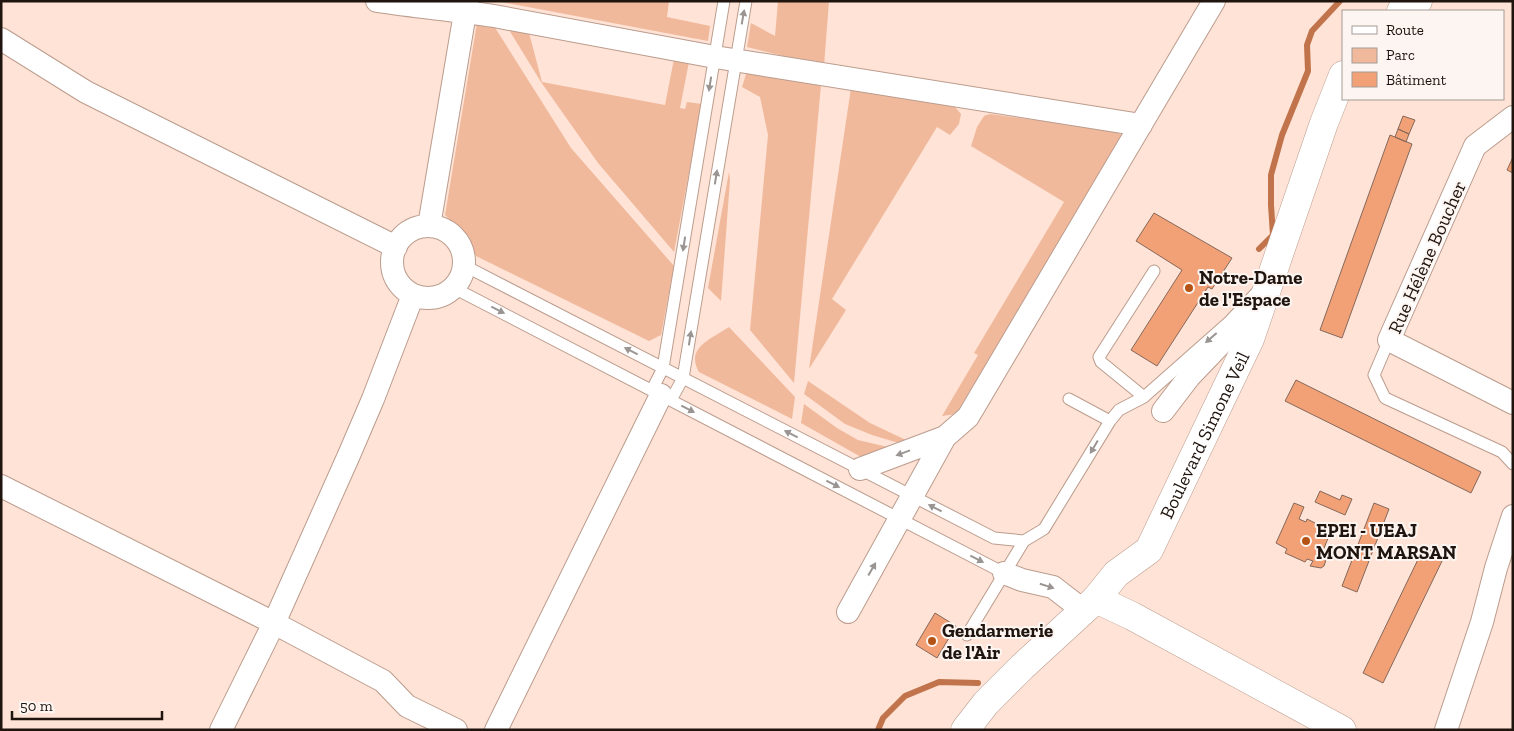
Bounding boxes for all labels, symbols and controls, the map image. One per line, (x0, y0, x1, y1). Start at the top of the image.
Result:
one-way arrow (740, 9, 748, 25)
legend (1342, 10, 1504, 100)
text: Route (1386, 21, 1424, 39)
text: Parc (1386, 46, 1415, 64)
text: Bâtiment (1386, 71, 1447, 89)
one-way arrow (706, 76, 714, 92)
one-way arrow (713, 169, 721, 185)
street label: Rue Hélène Boucher (1383, 177, 1471, 337)
one-way arrow (679, 237, 687, 253)
place label: Notre-Dame de l'Espace (1199, 266, 1302, 311)
marker: Notre-Dame de l'Espace (1183, 282, 1195, 294)
one-way arrow (490, 306, 505, 314)
one-way arrow (686, 329, 694, 345)
one-way arrow (1205, 332, 1217, 343)
one-way arrow (624, 347, 638, 355)
street label: Boulevard Simone Veil (1154, 348, 1254, 522)
one-way arrow (681, 405, 696, 413)
one-way arrow (784, 430, 798, 438)
one-way arrow (1089, 441, 1098, 454)
one-way arrow (895, 450, 910, 457)
one-way arrow (825, 480, 840, 488)
one-way arrow (928, 504, 943, 512)
place label: EPEI - UEAJ MONT MARSAN (1316, 519, 1456, 564)
marker: EPEI - UEAJ MONT MARSAN (1300, 535, 1312, 547)
one-way arrow (970, 555, 984, 563)
one-way arrow (867, 563, 876, 576)
one-way arrow (1040, 583, 1055, 591)
place label: Gendarmerie de l'Air (942, 619, 1053, 664)
marker: Gendarmerie de l'Air (926, 635, 938, 647)
scale bar (12, 688, 162, 720)
text: 50 m (20, 697, 53, 715)

